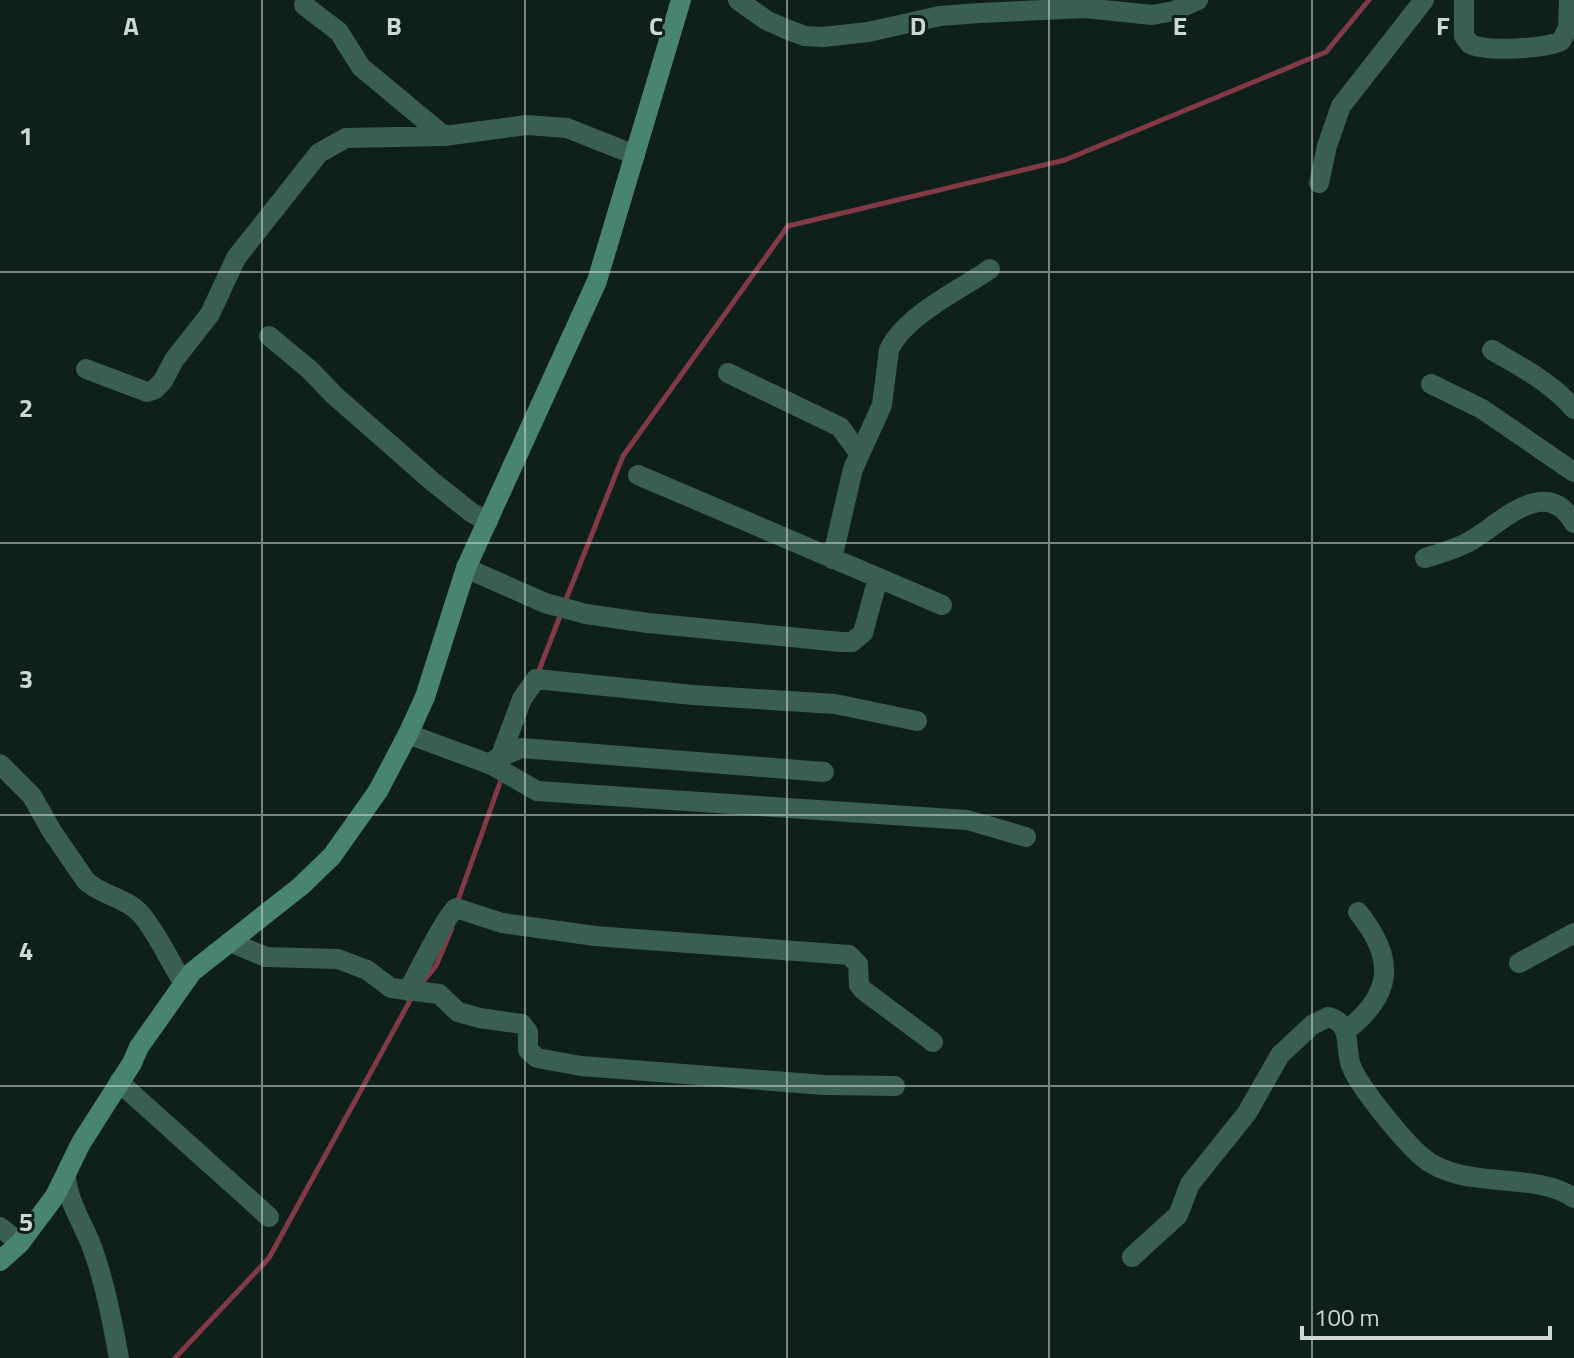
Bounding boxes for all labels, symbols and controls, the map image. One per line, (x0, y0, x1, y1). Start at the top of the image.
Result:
text: A (123, 6, 139, 45)
text: B (386, 6, 402, 45)
text: C (649, 6, 663, 45)
text: D (910, 6, 926, 45)
text: E (1173, 6, 1187, 45)
text: F (1436, 6, 1450, 45)
text: 1 (19, 116, 33, 155)
text: 2 (19, 388, 33, 427)
text: 3 (19, 659, 33, 698)
text: 4 (19, 931, 33, 970)
text: 5 (19, 1202, 33, 1241)
scale bar (1302, 1290, 1550, 1340)
text: 100 m (1314, 1299, 1380, 1335)

